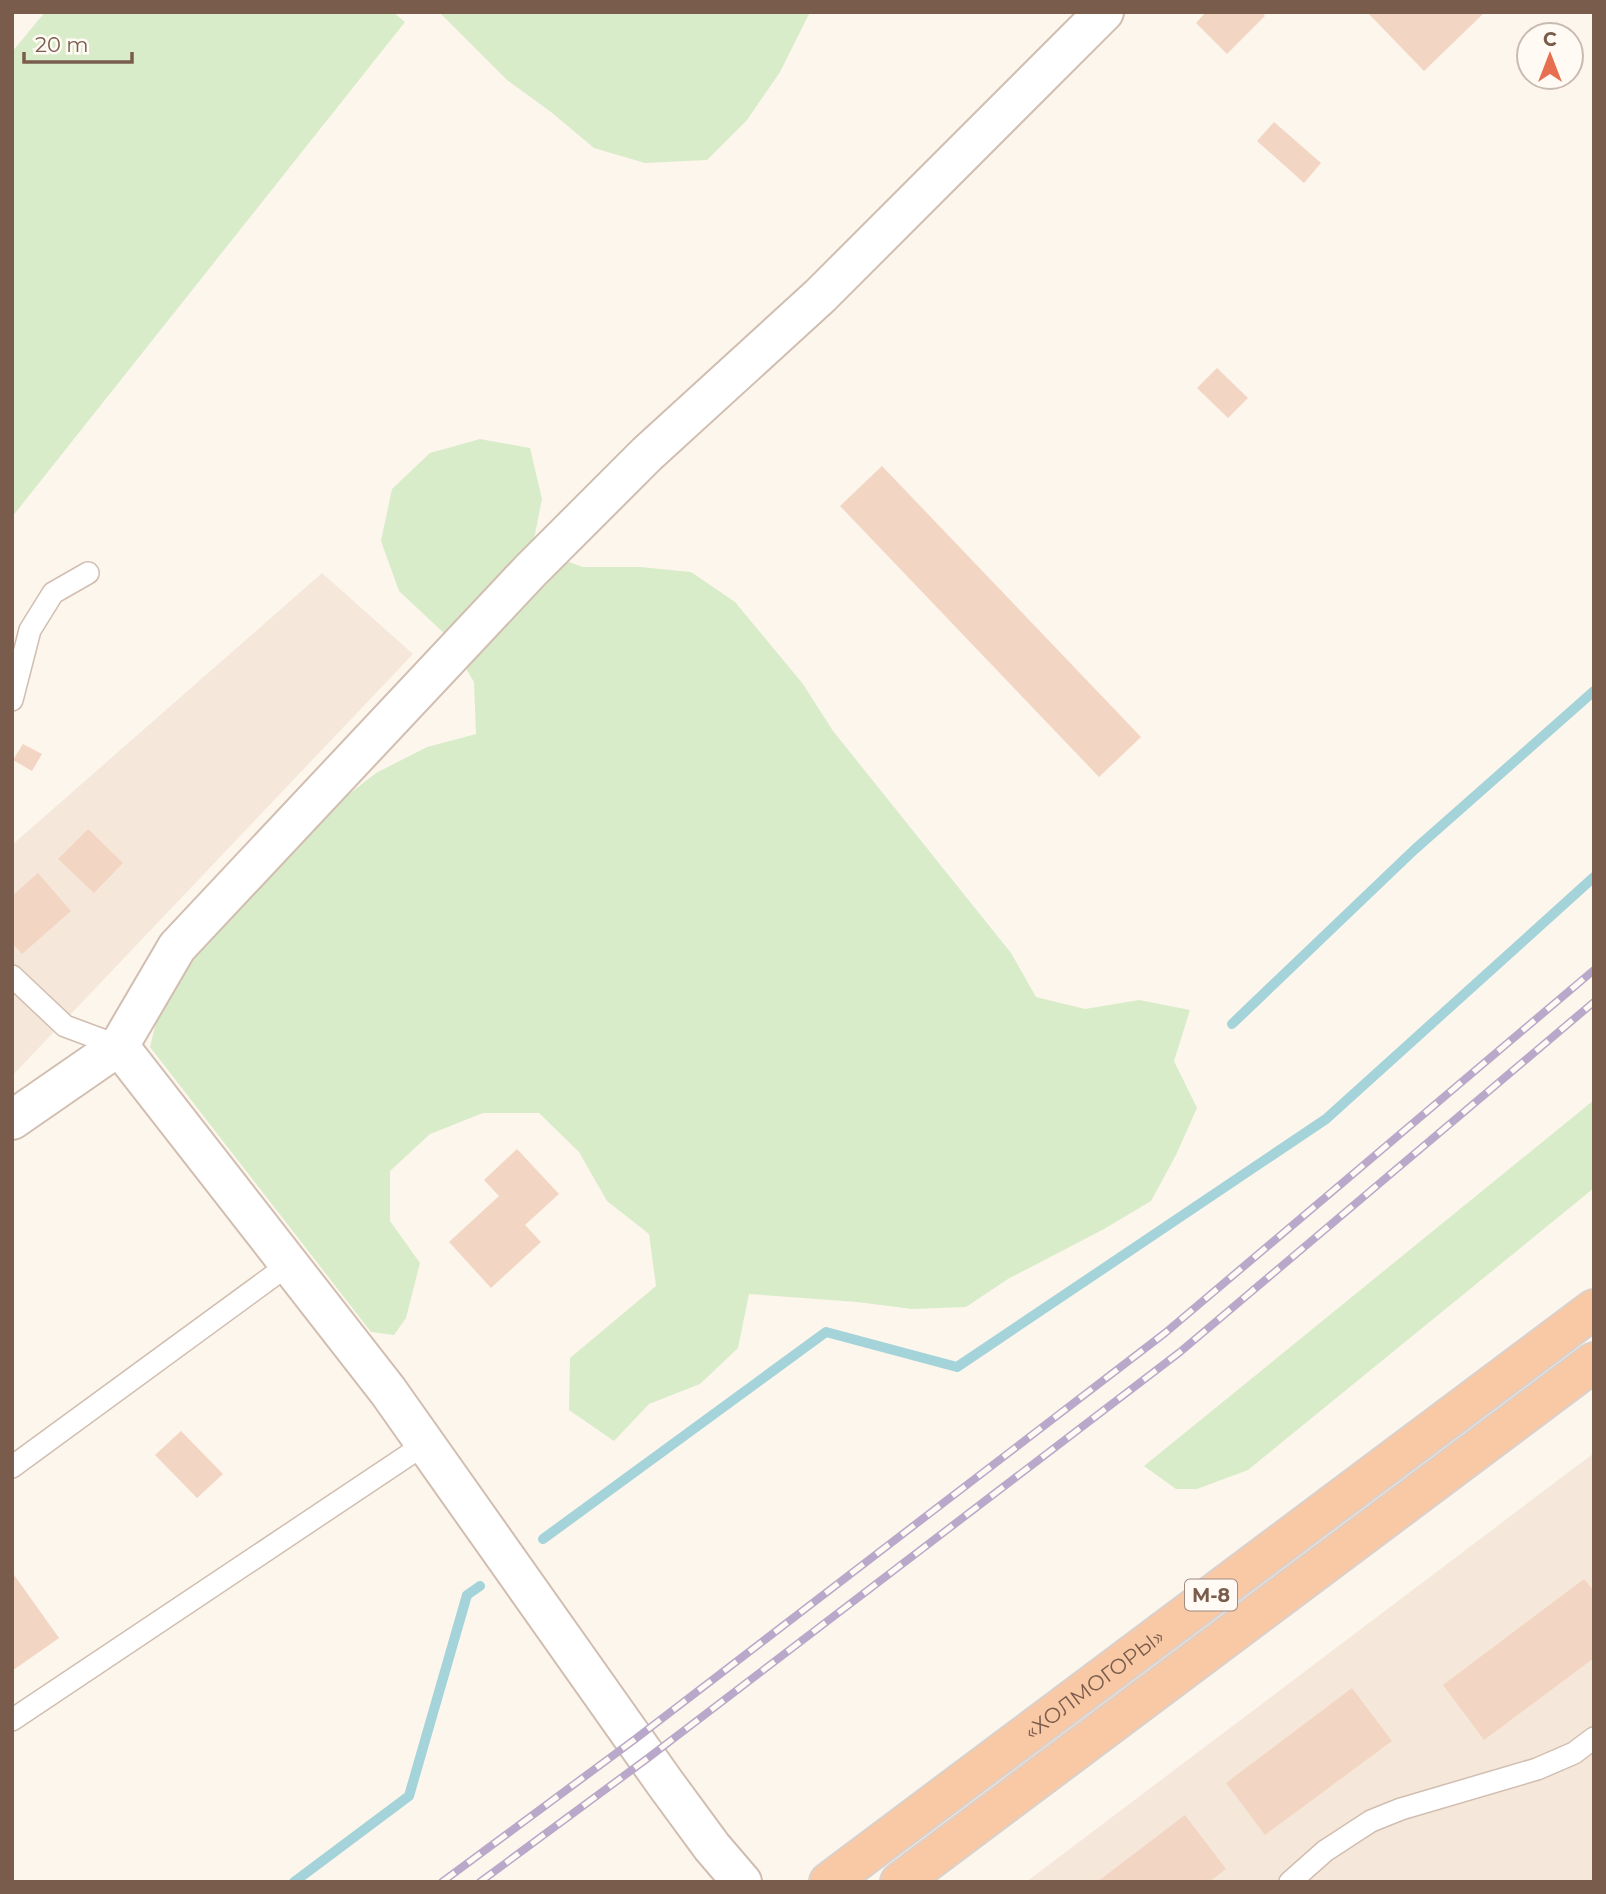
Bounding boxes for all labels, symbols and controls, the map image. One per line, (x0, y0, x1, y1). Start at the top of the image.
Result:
scale bar (24, 21, 133, 65)
north arrow (1515, 21, 1585, 91)
text: С (1543, 28, 1557, 51)
text: 20 m (35, 32, 89, 57)
road number: М-8 (1185, 1580, 1237, 1610)
street label: «ХОЛМОГОРЫ» (1019, 1623, 1169, 1744)

